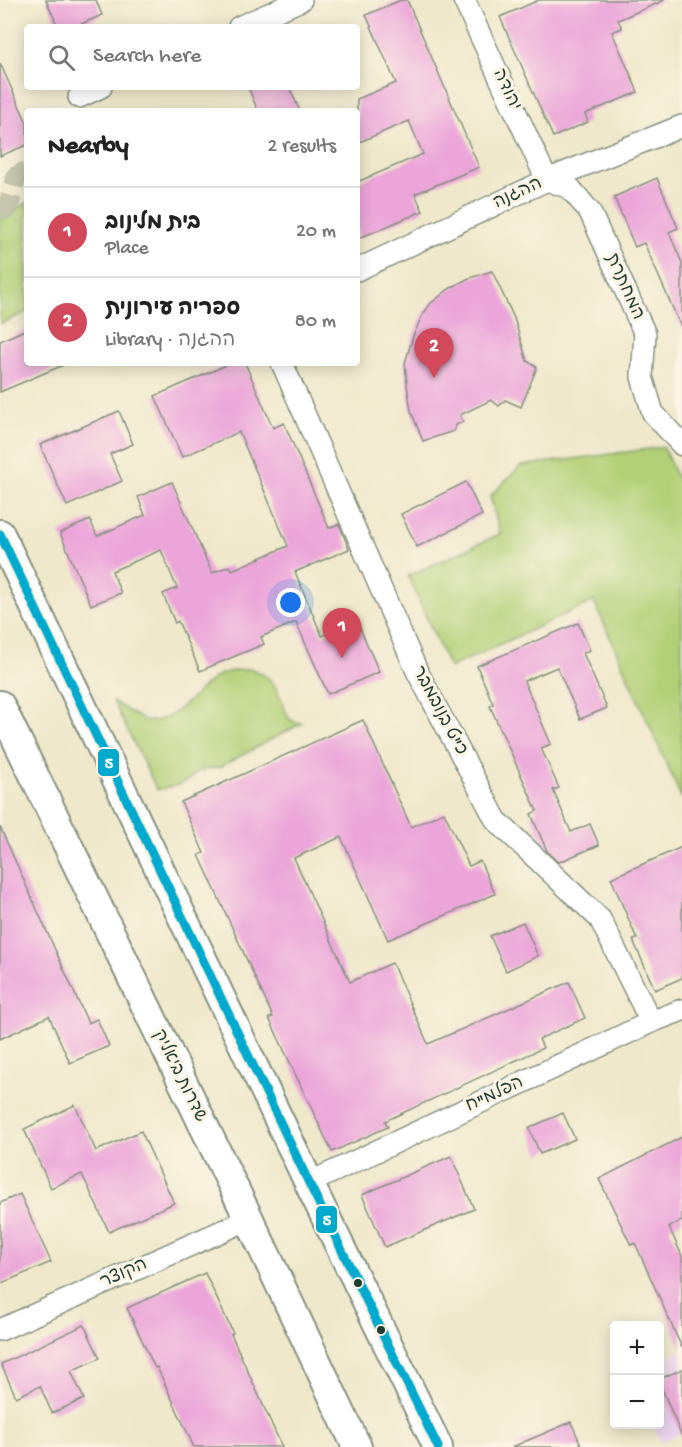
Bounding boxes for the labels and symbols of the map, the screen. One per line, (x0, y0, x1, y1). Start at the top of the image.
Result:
street label: יהודה (487, 66, 525, 114)
street label: ההגנה (490, 174, 546, 214)
street label: המחתרת (600, 251, 648, 323)
pin: 2 (414, 328, 454, 378)
your location (276, 588, 305, 617)
pin: 1 (322, 608, 362, 658)
street label: כ"ט בנובמבר (407, 663, 471, 759)
line badge: 5 (97, 748, 120, 777)
text: 5 (105, 756, 114, 775)
street label: שדרות ביאליק (148, 1025, 212, 1126)
street label: הפלמ"ח (462, 1071, 527, 1117)
line badge: 5 (315, 1205, 338, 1234)
text: 5 (323, 1213, 332, 1232)
street label: הקוצר (97, 1254, 151, 1294)
unlabelled marker (352, 1277, 364, 1289)
unlabelled marker (375, 1324, 387, 1336)

